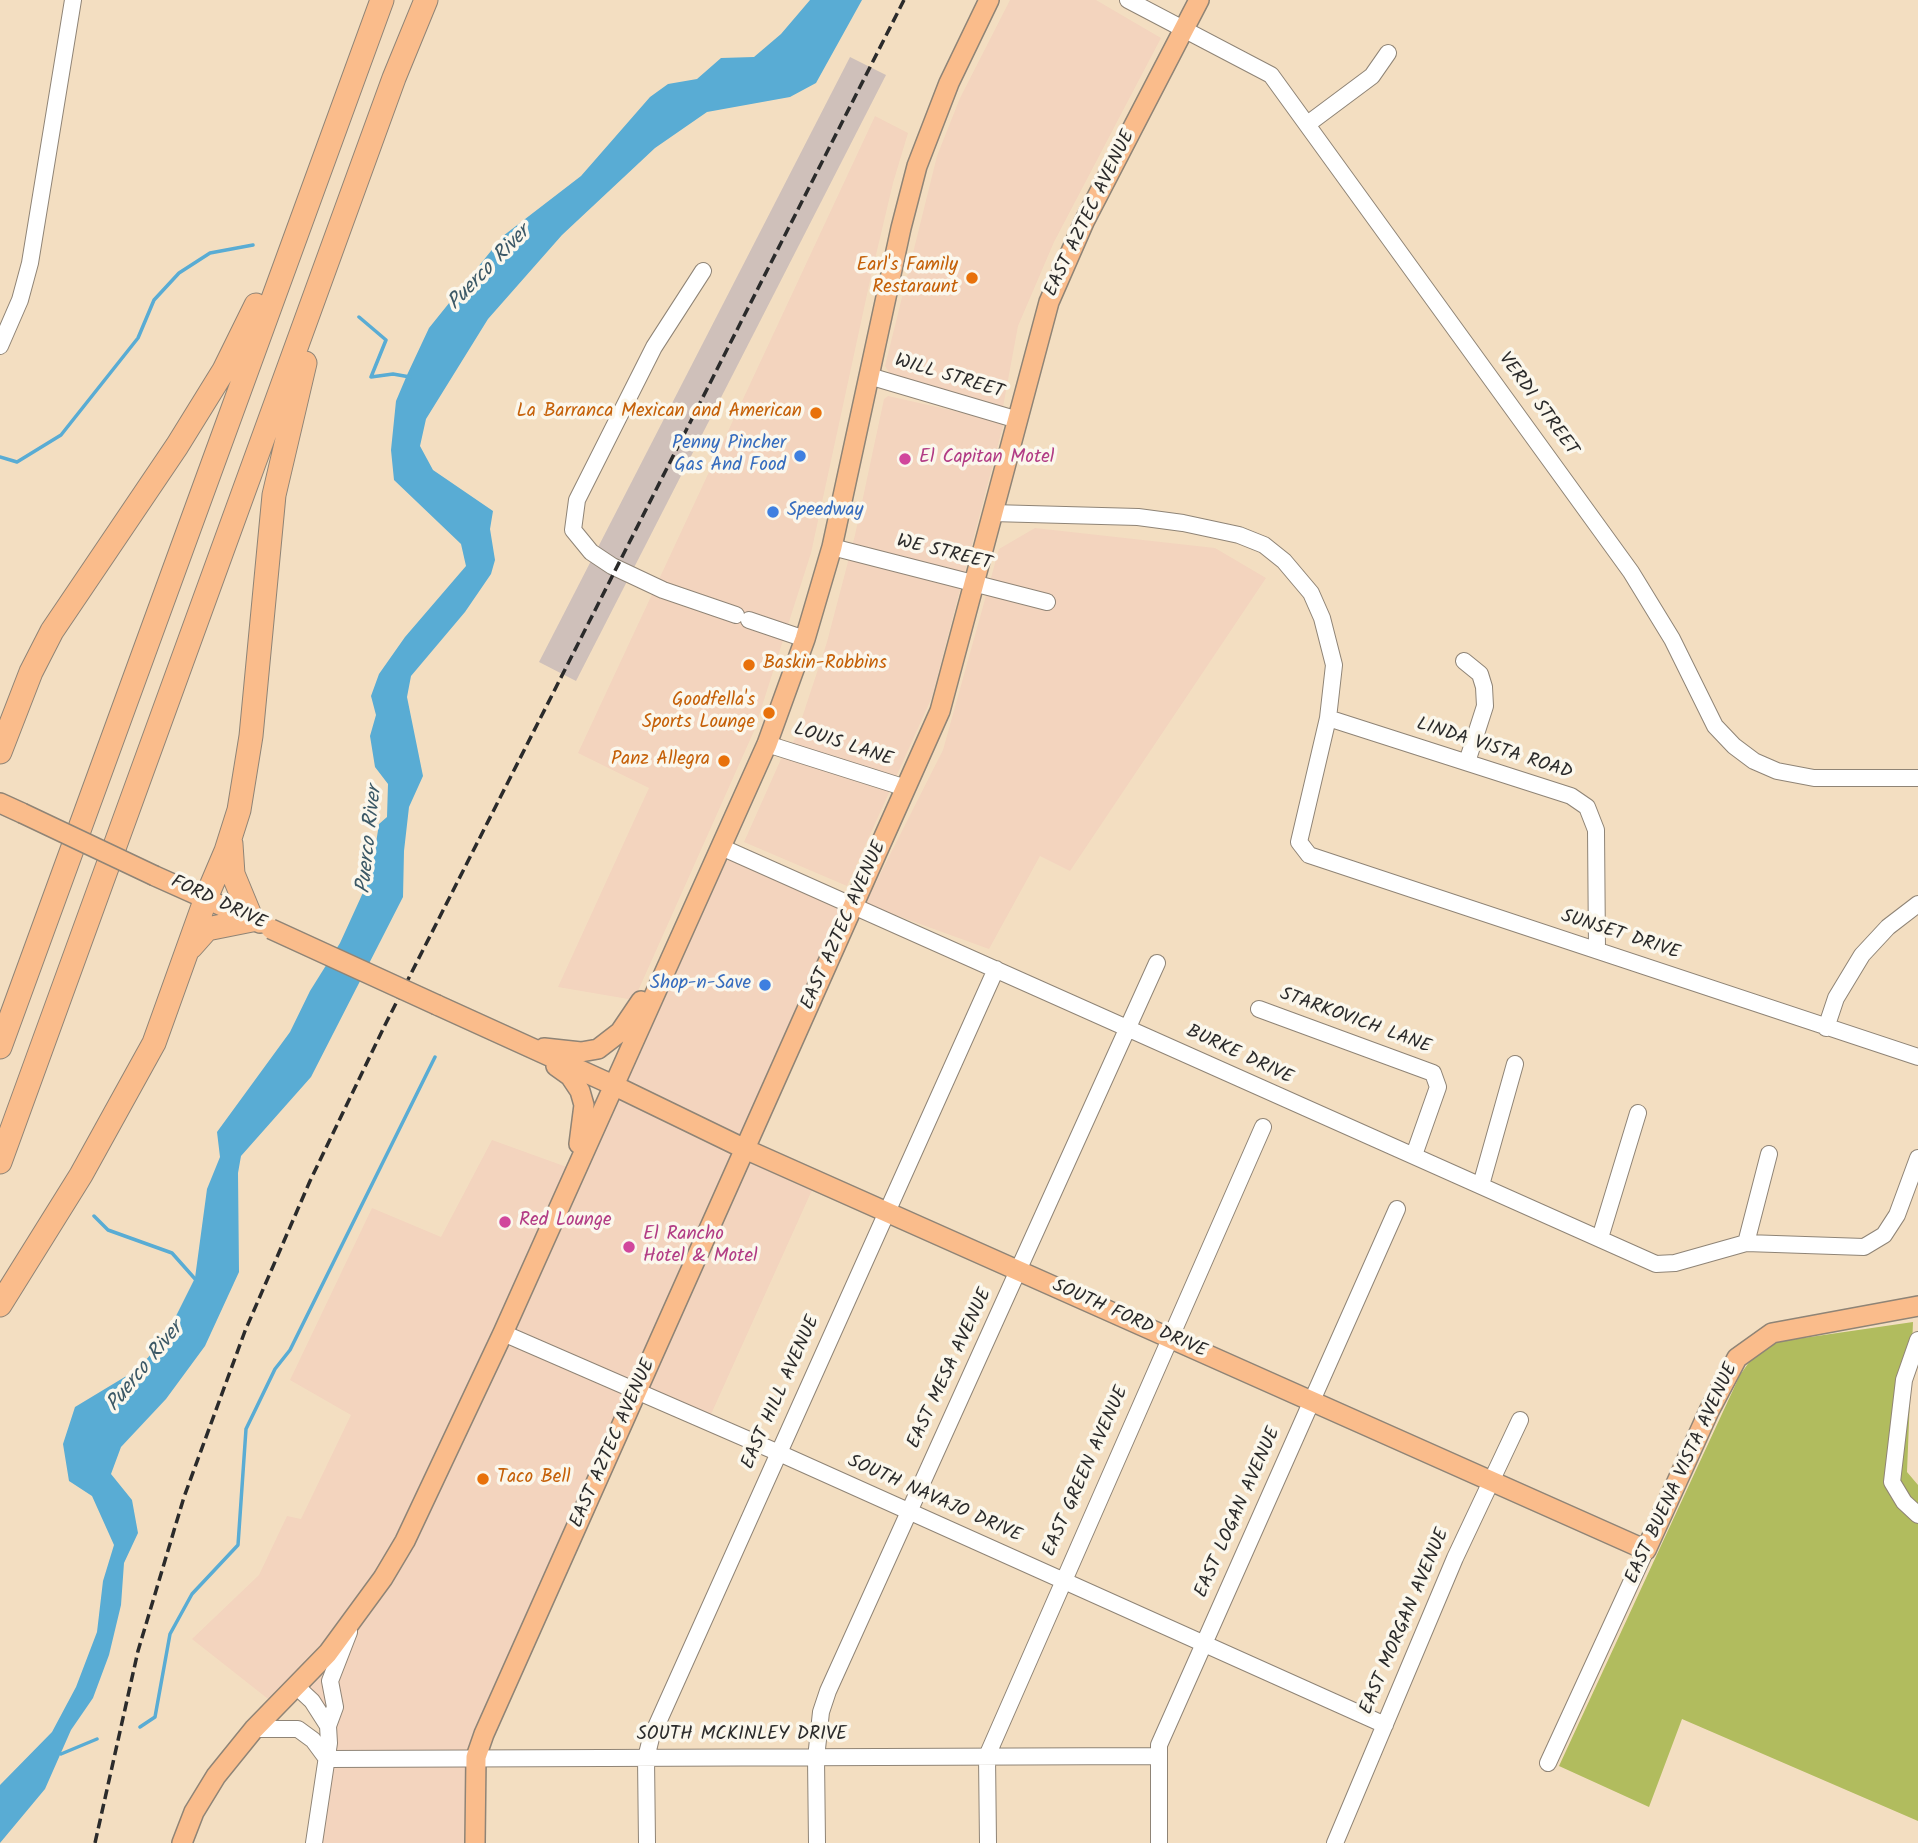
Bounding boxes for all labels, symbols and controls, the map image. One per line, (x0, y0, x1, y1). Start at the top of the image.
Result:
street label: EAST AZTEC AVENUE (1041, 127, 1141, 301)
water label: Puerco River (444, 222, 536, 316)
place label: Earl's Family Restaraunt (857, 256, 958, 300)
marker: Earl's Family Restaraunt (964, 270, 980, 286)
street label: VERDI STREET (1492, 349, 1582, 461)
street label: WILL STREET (892, 351, 1006, 405)
place label: La Barranca Mexican and American (517, 402, 802, 424)
marker: La Barranca Mexican and American (808, 405, 824, 421)
place label: Penny Pincher Gas And Food (672, 434, 786, 478)
marker: Penny Pincher Gas And Food (792, 448, 808, 464)
place label: El Capitan Motel (919, 448, 1054, 470)
marker: El Capitan Motel (897, 451, 913, 467)
place label: Speedway (787, 501, 863, 523)
marker: Speedway (765, 504, 781, 520)
street label: WE STREET (894, 531, 994, 577)
place label: Baskin-Robbins (763, 654, 887, 676)
marker: Baskin-Robbins (741, 657, 757, 673)
place label: Goodfella's Sports Lounge (642, 691, 755, 735)
marker: Goodfella's Sports Lounge (761, 705, 777, 721)
street label: LINDA VISTA ROAD (1413, 714, 1575, 786)
street label: LOUIS LANE (791, 719, 895, 773)
place label: Panz Allegra (611, 750, 710, 772)
marker: Panz Allegra (716, 753, 732, 769)
water label: Puerco River (353, 785, 389, 895)
street label: EAST AZTEC AVENUE (798, 838, 892, 1014)
street label: FORD DRIVE (166, 872, 270, 936)
street label: SUNSET DRIVE (1558, 906, 1682, 966)
place label: Shop-n-Save (650, 974, 751, 996)
marker: Shop-n-Save (757, 977, 773, 993)
street label: STARKOVICH LANE (1276, 984, 1434, 1060)
street label: BURKE DRIVE (1182, 1021, 1296, 1091)
place label: Red Lounge (519, 1211, 612, 1233)
marker: Red Lounge (497, 1214, 513, 1230)
place label: El Rancho Hotel & Motel (643, 1225, 758, 1269)
marker: El Rancho Hotel & Motel (621, 1239, 637, 1255)
street label: SOUTH FORD DRIVE (1048, 1276, 1210, 1364)
street label: EAST MESA AVENUE (904, 1285, 998, 1453)
street label: EAST HILL AVENUE (738, 1313, 826, 1473)
water label: Puerco River (102, 1318, 190, 1418)
street label: EAST AZTEC AVENUE (567, 1356, 661, 1532)
street label: EAST BUENA VISTA AVENUE (1622, 1360, 1744, 1588)
street label: EAST GREEN AVENUE (1039, 1383, 1135, 1561)
street label: EAST LOGAN AVENUE (1191, 1424, 1287, 1602)
street label: SOUTH NAVAJO DRIVE (843, 1451, 1025, 1549)
place label: Taco Bell (497, 1468, 571, 1490)
marker: Taco Bell (475, 1471, 491, 1487)
street label: EAST MORGAN AVENUE (1356, 1525, 1456, 1719)
street label: SOUTH MCKINLEY DRIVE (637, 1725, 847, 1747)

